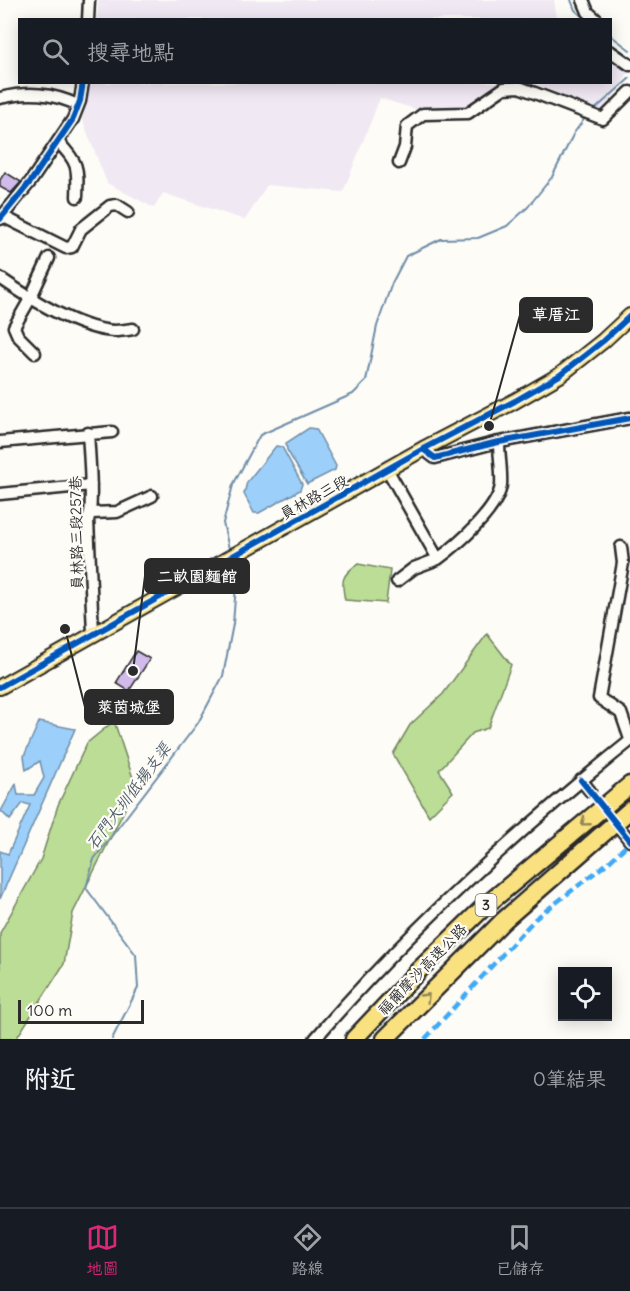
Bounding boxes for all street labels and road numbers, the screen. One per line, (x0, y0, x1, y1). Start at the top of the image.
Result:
street label: 員林路三段 (277, 471, 351, 523)
street label: 員林路三段257巷 (66, 476, 86, 590)
road number: 3 (476, 894, 496, 916)
street label: 福爾摩沙高速公路 (373, 919, 471, 1019)

